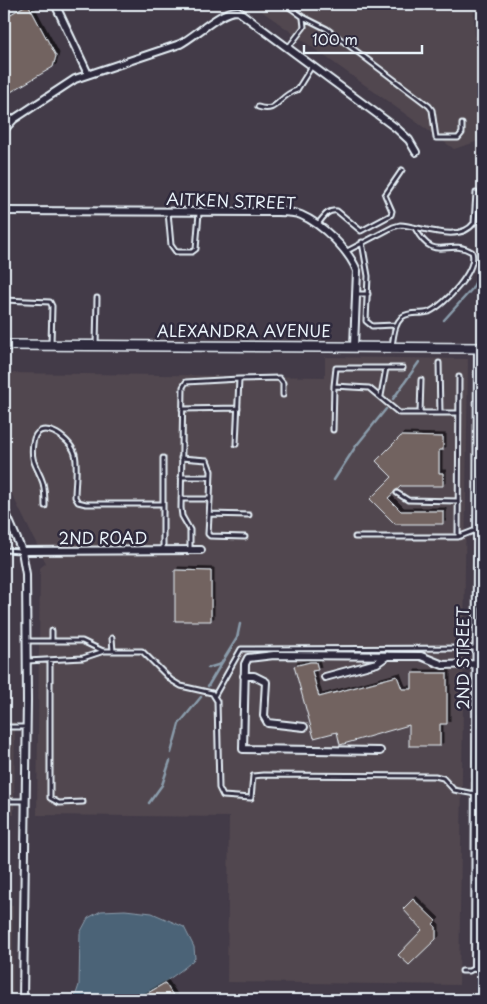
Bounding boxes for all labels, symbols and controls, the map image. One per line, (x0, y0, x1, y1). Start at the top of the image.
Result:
scale bar (304, 22, 422, 54)
text: 100 m (312, 27, 358, 50)
street label: AITKEN STREET (166, 186, 296, 214)
street label: ALEXANDRA AVENUE (157, 318, 331, 342)
street label: 2ND ROAD (59, 525, 147, 549)
street label: 2ND STREET (450, 606, 474, 710)

